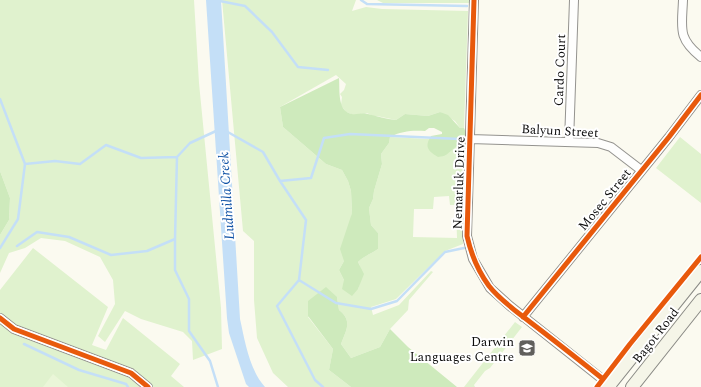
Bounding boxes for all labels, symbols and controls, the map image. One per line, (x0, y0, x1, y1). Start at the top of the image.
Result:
street label: Cardo Court (549, 33, 571, 106)
street label: Balyun Street (521, 119, 599, 143)
street label: Nemarluk Drive (447, 136, 471, 230)
water label: Ludmilla Creek (213, 151, 240, 241)
street label: Mosec Street (573, 164, 636, 235)
street label: Bagot Road (628, 303, 684, 368)
place label: Darwin Languages Centre (410, 332, 514, 367)
school or university icon: Darwin Languages Centre (517, 338, 537, 358)

